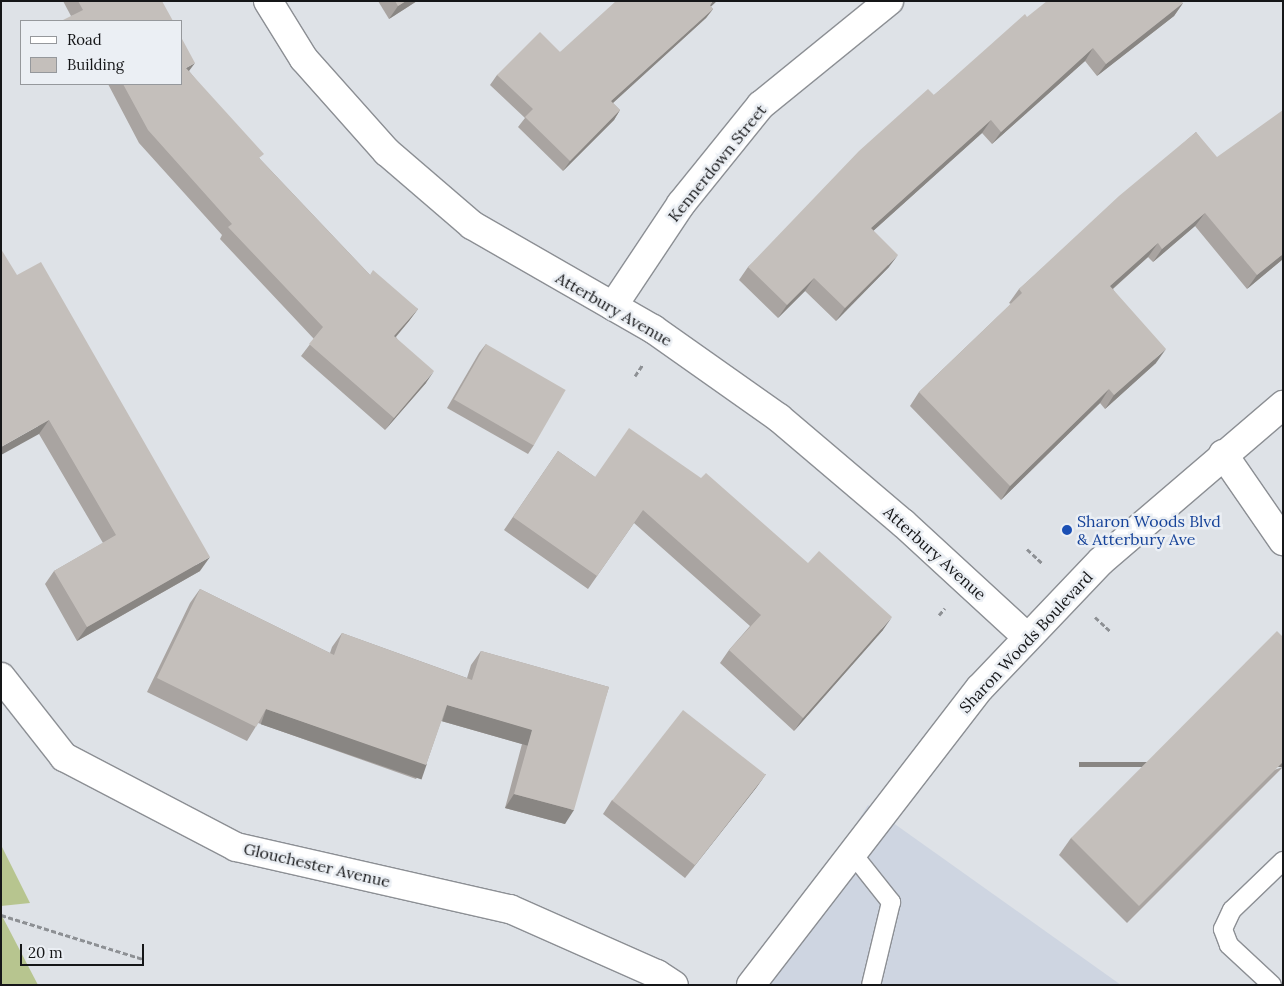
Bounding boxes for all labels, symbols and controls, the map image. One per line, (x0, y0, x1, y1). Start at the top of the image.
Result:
legend (20, 20, 182, 85)
text: Road (67, 30, 102, 49)
text: Building (67, 55, 124, 74)
street label: Kennerdown Street (664, 101, 770, 225)
street label: Atterbury Avenue (552, 268, 676, 350)
street label: Atterbury Avenue (880, 502, 990, 604)
place label: Sharon Woods Blvd & Atterbury Ave (1077, 511, 1221, 549)
marker: Sharon Woods Blvd & Atterbury Ave (1061, 524, 1073, 536)
street label: Sharon Woods Boulevard (955, 567, 1097, 717)
street label: Glouchester Avenue (242, 839, 392, 891)
scale bar (22, 934, 146, 966)
text: 20 m (28, 943, 63, 962)

